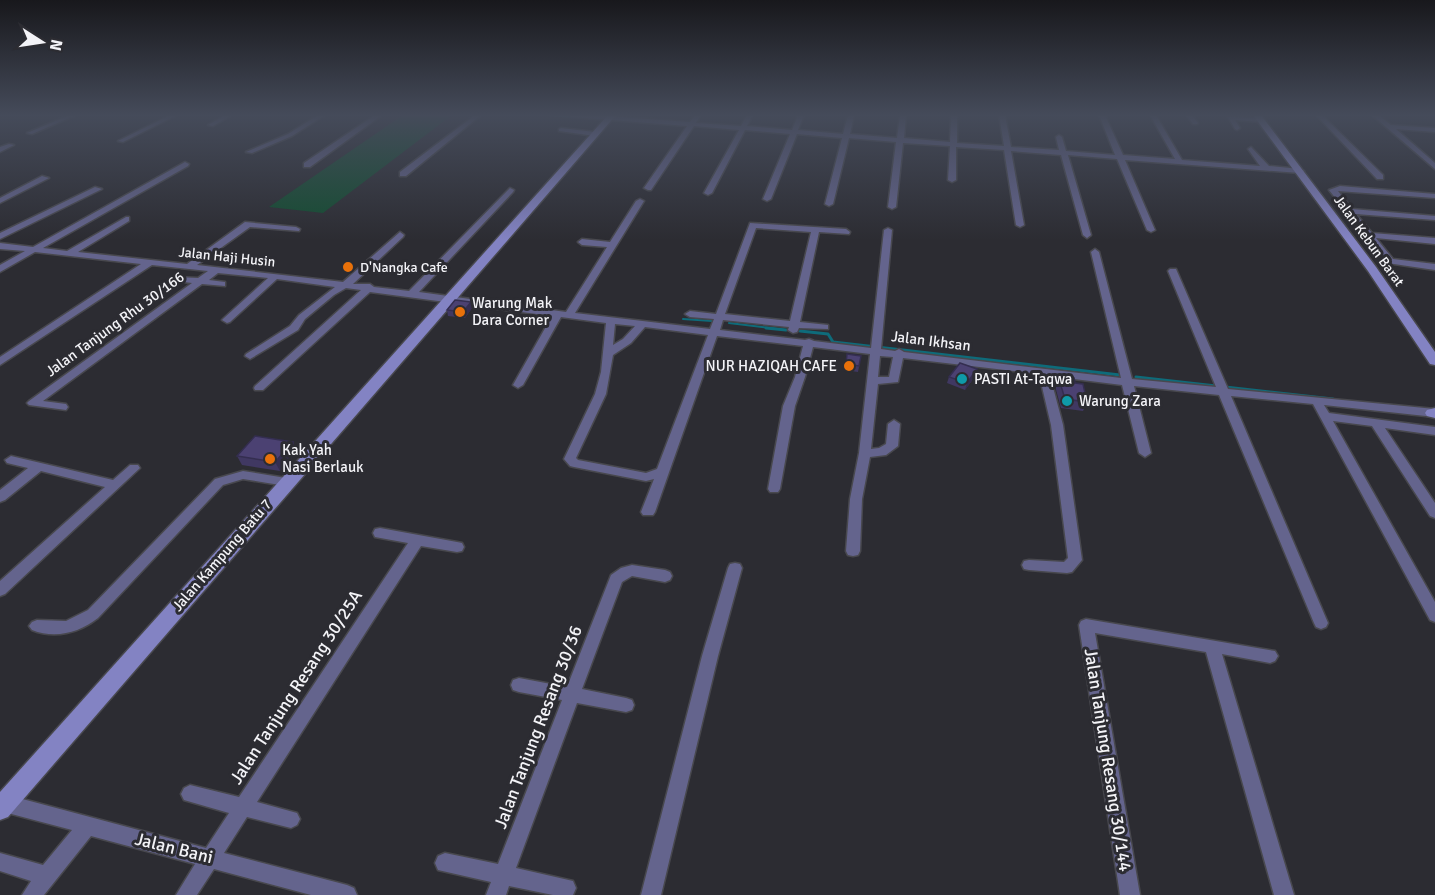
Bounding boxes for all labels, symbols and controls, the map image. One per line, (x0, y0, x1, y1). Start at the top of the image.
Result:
north arrow (12, 12, 72, 72)
text: N (45, 37, 67, 52)
street label: Jalan Kebun Barat (1330, 192, 1408, 290)
street label: Jalan Haji Husin (178, 243, 276, 271)
place label: D'Nangka Cafe (360, 259, 448, 276)
marker: D'Nangka Cafe (341, 260, 355, 274)
street label: Jalan Tanjung Rhu 30/166 (42, 268, 188, 380)
place label: Warung Mak Dara Corner (472, 294, 553, 329)
marker: Warung Mak Dara Corner (453, 305, 467, 319)
street label: Jalan Ikhsan (890, 327, 972, 355)
place label: NUR HAZIQAH CAFE (706, 357, 837, 375)
marker: NUR HAZIQAH CAFE (842, 359, 856, 373)
place label: PASTI At-Taqwa (974, 370, 1072, 388)
marker: PASTI At-Taqwa (955, 372, 969, 386)
place label: Warung Zara (1079, 392, 1161, 410)
marker: Warung Zara (1060, 394, 1074, 408)
place label: Kak Yah Nasi Berlauk (282, 441, 364, 476)
marker: Kak Yah Nasi Berlauk (263, 452, 277, 466)
street label: Jalan Kampung Batu 7 (168, 495, 276, 615)
street label: Jalan Tanjung Resang 30/25A (225, 586, 367, 788)
street label: Jalan Tanjung Resang 30/36 (489, 622, 587, 832)
street label: Jalan Tanjung Resang 30/144 (1079, 647, 1137, 873)
street label: Jalan Bani (133, 828, 215, 868)

